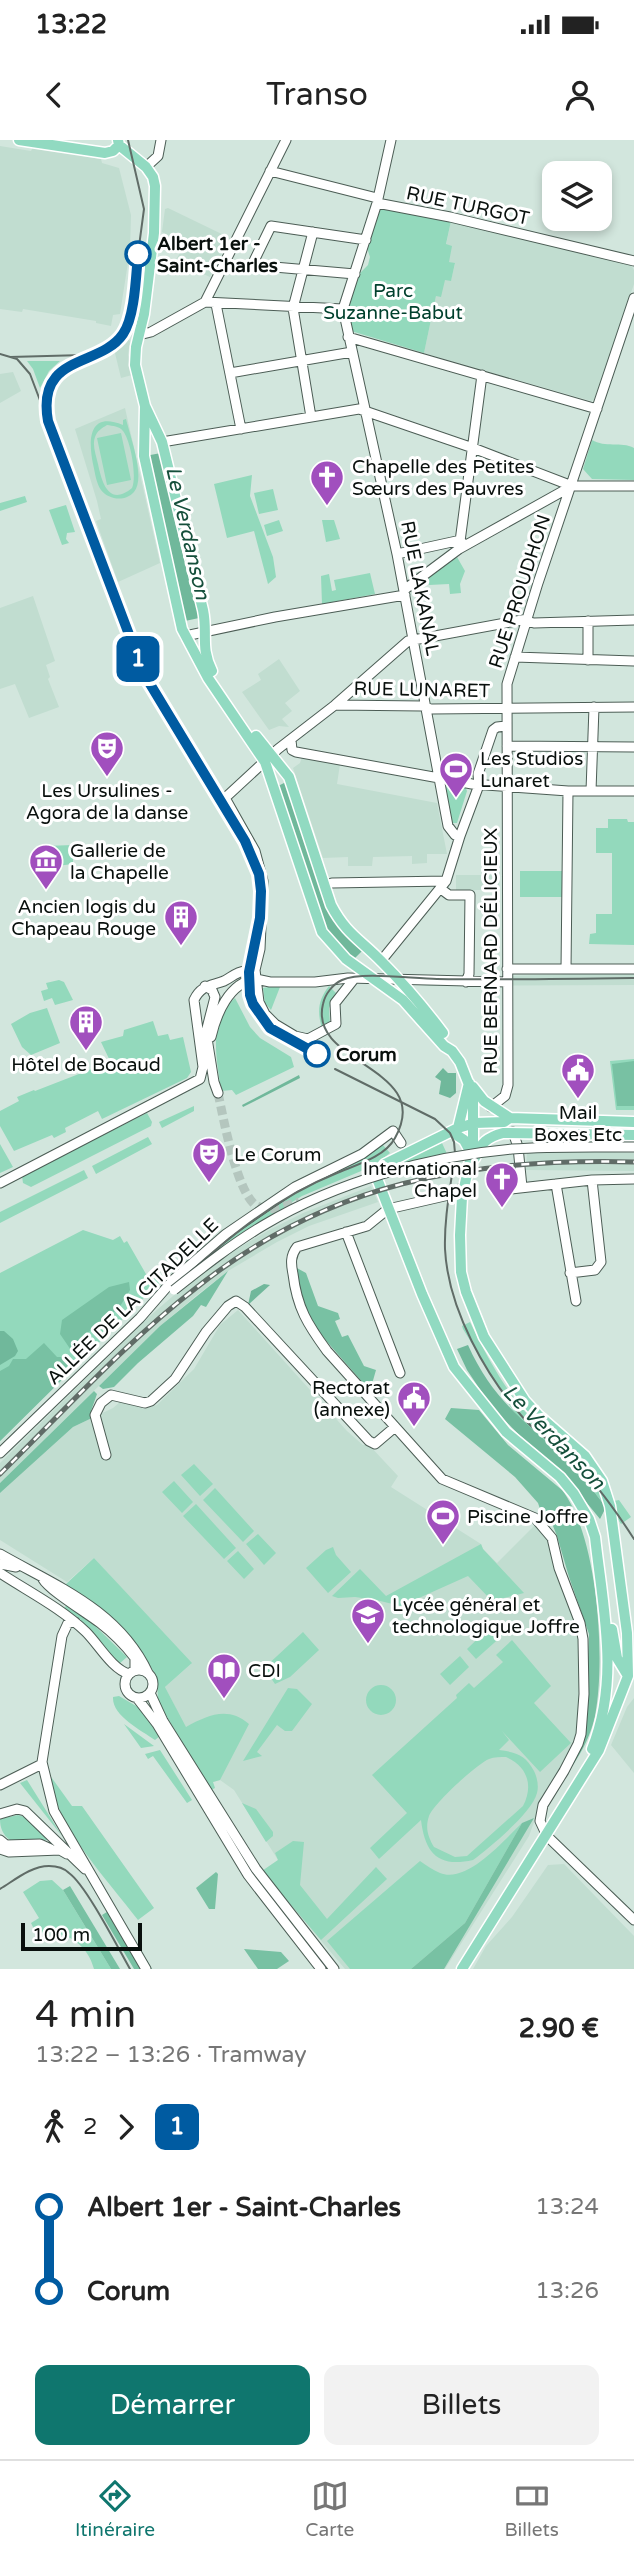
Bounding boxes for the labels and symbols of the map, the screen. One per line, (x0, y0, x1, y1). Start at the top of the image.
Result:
street label: RUE TURGOT (404, 182, 532, 230)
place label: Albert 1er - Saint-Charles (157, 233, 278, 277)
marker: Albert 1er - Saint-Charles (125, 241, 151, 267)
park label: Parc Suzanne-Babut (323, 280, 463, 324)
place label: Chapelle des Petites Sœurs des Pauvres (352, 456, 534, 500)
church icon: Chapelle des Petites Sœurs des Pauvres (308, 458, 346, 507)
water label: Le Verdanson (160, 464, 215, 603)
street label: RUE PROUDHON (485, 512, 555, 671)
street label: RUE LAKANAL (396, 519, 444, 657)
line badge: 1 (115, 636, 161, 682)
street label: RUE LUNARET (353, 678, 491, 702)
theatre icon: Les Ursulines - Agora de la danse (88, 729, 126, 778)
place label: Les Studios Lunaret (480, 748, 583, 792)
sports icon: Les Studios Lunaret (437, 750, 475, 799)
place label: Les Ursulines - Agora de la danse (26, 780, 188, 824)
street label: RUE BERNARD DÉLICIEUX (480, 828, 502, 1074)
place label: Gallerie de la Chapelle (70, 840, 169, 884)
museum icon: Gallerie de la Chapelle (27, 842, 65, 891)
place label: Ancien logis du Chapeau Rouge (11, 896, 156, 940)
building icon: Ancien logis du Chapeau Rouge (162, 898, 200, 947)
building icon: Hôtel de Bocaud (67, 1003, 105, 1052)
marker: Corum (304, 1041, 330, 1067)
place label: Corum (336, 1044, 397, 1066)
public building icon: Mail Boxes Etc (559, 1051, 597, 1100)
place label: Hôtel de Bocaud (11, 1054, 161, 1076)
place label: Mail Boxes Etc (534, 1102, 622, 1146)
theatre icon: Le Corum (190, 1135, 228, 1184)
place label: Le Corum (234, 1144, 321, 1166)
place label: International Chapel (363, 1158, 477, 1202)
church icon: International Chapel (483, 1160, 521, 1209)
street label: ALLÉE DE LA CITADELLE (42, 1214, 223, 1389)
place label: Rectorat (annexe) (312, 1377, 390, 1421)
public building icon: Rectorat (annexe) (395, 1379, 433, 1428)
water label: Le Verdanson (497, 1380, 611, 1496)
sports icon: Piscine Joffre (424, 1497, 462, 1546)
place label: Piscine Joffre (467, 1506, 588, 1528)
place label: Lycée général et technologique Joffre (392, 1594, 580, 1638)
school or university icon: Lycée général et technologique Joffre (349, 1596, 387, 1645)
library icon: CDI (205, 1651, 243, 1700)
place label: CDI (248, 1660, 281, 1682)
scale bar (21, 1920, 142, 1952)

